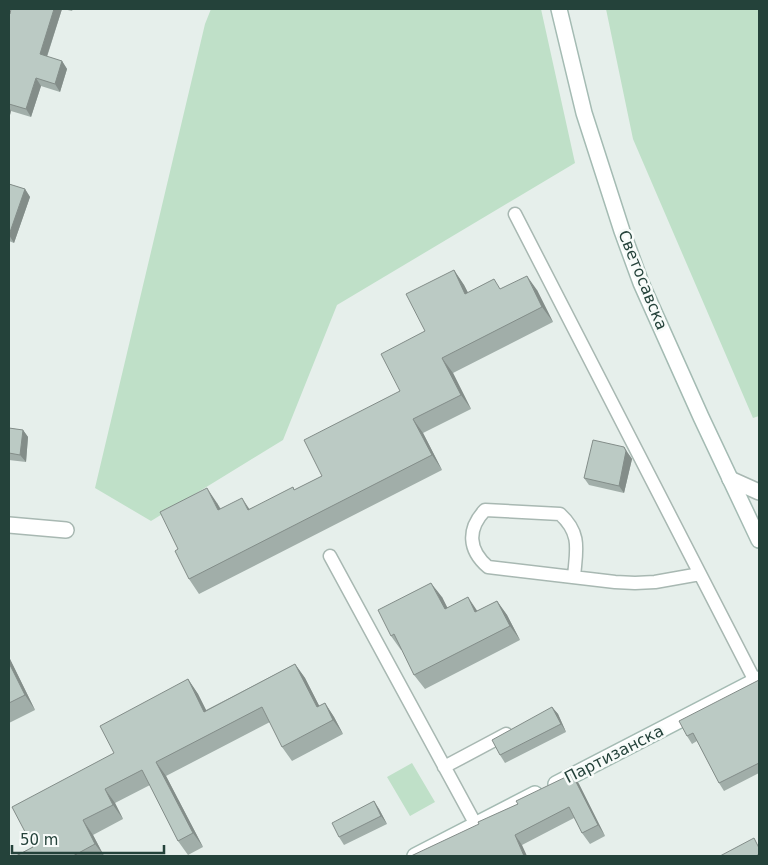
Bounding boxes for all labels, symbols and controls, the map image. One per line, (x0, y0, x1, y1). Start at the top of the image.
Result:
street label: Светосавска (614, 227, 672, 333)
street label: Партизанска (561, 721, 667, 787)
scale bar (12, 822, 165, 854)
text: 50 m (20, 831, 58, 849)

